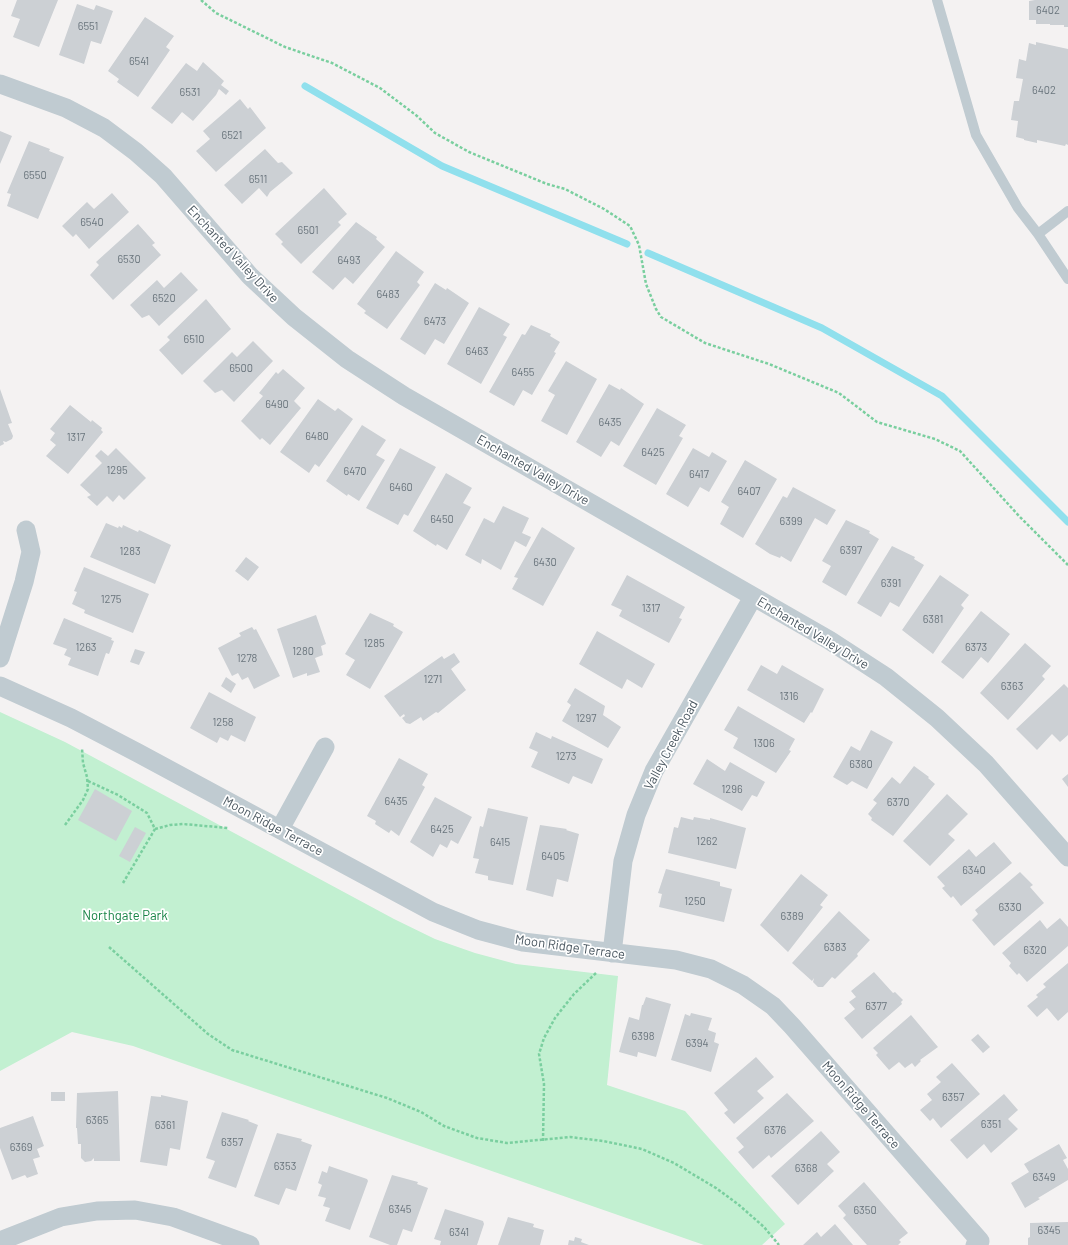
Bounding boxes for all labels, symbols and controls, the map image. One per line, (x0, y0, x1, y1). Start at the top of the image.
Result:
house number: 6402 (1036, 3, 1060, 17)
house number: 6551 (78, 19, 98, 33)
house number: 6541 (129, 54, 149, 68)
house number: 6402 (1032, 83, 1056, 97)
house number: 6531 (180, 85, 200, 99)
house number: 6521 (222, 128, 242, 142)
house number: 6550 (23, 168, 47, 182)
house number: 6511 (249, 172, 267, 186)
street label: Enchanted Valley Drive (184, 202, 282, 306)
house number: 6540 (80, 215, 104, 229)
house number: 6501 (297, 223, 319, 237)
house number: 6530 (117, 252, 141, 266)
house number: 6493 (337, 253, 361, 267)
house number: 6483 (376, 287, 400, 301)
house number: 6520 (152, 291, 176, 305)
house number: 6473 (424, 314, 446, 328)
house number: 6510 (183, 332, 205, 346)
house number: 6463 (465, 344, 489, 358)
house number: 6500 (229, 361, 253, 375)
house number: 6455 (511, 365, 535, 379)
house number: 6490 (265, 397, 289, 411)
house number: 6435 (598, 415, 622, 429)
house number: 6480 (305, 429, 329, 443)
house number: 1317 (67, 430, 85, 444)
street label: Enchanted Valley Drive (474, 431, 592, 509)
house number: 6425 (641, 445, 665, 459)
house number: 1295 (106, 463, 128, 477)
house number: 6470 (344, 464, 366, 478)
house number: 6417 (689, 467, 709, 481)
house number: 6460 (389, 480, 413, 494)
house number: 6407 (737, 484, 761, 498)
house number: 6450 (430, 512, 454, 526)
house number: 6399 (780, 514, 802, 528)
house number: 6397 (840, 543, 862, 557)
house number: 1283 (119, 544, 141, 558)
house number: 6430 (533, 555, 557, 569)
house number: 6391 (881, 576, 901, 590)
house number: 1275 (101, 592, 121, 606)
street label: Enchanted Valley Drive (754, 594, 872, 672)
house number: 1317 (642, 601, 660, 615)
house number: 6381 (923, 612, 943, 626)
house number: 1285 (363, 636, 385, 650)
house number: 1263 (75, 640, 97, 654)
house number: 6373 (965, 640, 987, 654)
house number: 1280 (292, 644, 314, 658)
house number: 1278 (237, 651, 257, 665)
house number: 1271 (424, 672, 442, 686)
house number: 6363 (1001, 679, 1023, 693)
house number: 1316 (780, 689, 798, 703)
street label: Valley Creek Road (641, 698, 701, 792)
house number: 1297 (576, 711, 596, 725)
house number: 1258 (212, 715, 234, 729)
house number: 1306 (753, 736, 775, 750)
house number: 1273 (556, 749, 576, 763)
house number: 6380 (849, 757, 873, 771)
house number: 1296 (721, 782, 743, 796)
street label: Moon Ridge Terrace (220, 793, 326, 859)
house number: 6435 (384, 794, 408, 808)
house number: 6370 (887, 795, 909, 809)
house number: 6425 (430, 822, 454, 836)
house number: 1262 (696, 834, 718, 848)
house number: 6415 (490, 835, 510, 849)
house number: 6405 (541, 849, 565, 863)
house number: 6340 (962, 863, 986, 877)
house number: 1250 (684, 894, 706, 908)
house number: 6330 (998, 900, 1022, 914)
park label: Northgate Park (82, 908, 168, 924)
house number: 6389 (781, 909, 803, 923)
street label: Moon Ridge Terrace (514, 932, 626, 962)
house number: 6383 (824, 940, 846, 954)
house number: 6320 (1023, 943, 1047, 957)
house number: 6377 (865, 999, 887, 1013)
house number: 6398 (632, 1029, 654, 1043)
house number: 6394 (685, 1036, 709, 1050)
street label: Moon Ridge Terrace (819, 1058, 903, 1152)
house number: 6357 (942, 1090, 964, 1104)
house number: 6365 (86, 1113, 108, 1127)
house number: 6351 (981, 1117, 1001, 1131)
house number: 6361 (155, 1118, 175, 1132)
house number: 6376 (764, 1123, 786, 1137)
house number: 6357 (221, 1135, 243, 1149)
house number: 6369 (10, 1140, 32, 1154)
house number: 6353 (274, 1159, 296, 1173)
house number: 6368 (795, 1161, 817, 1175)
house number: 6349 (1032, 1170, 1056, 1184)
house number: 6345 (388, 1202, 412, 1216)
house number: 6350 (853, 1203, 877, 1217)
house number: 6345 (1037, 1223, 1061, 1237)
house number: 6341 (449, 1225, 469, 1239)

